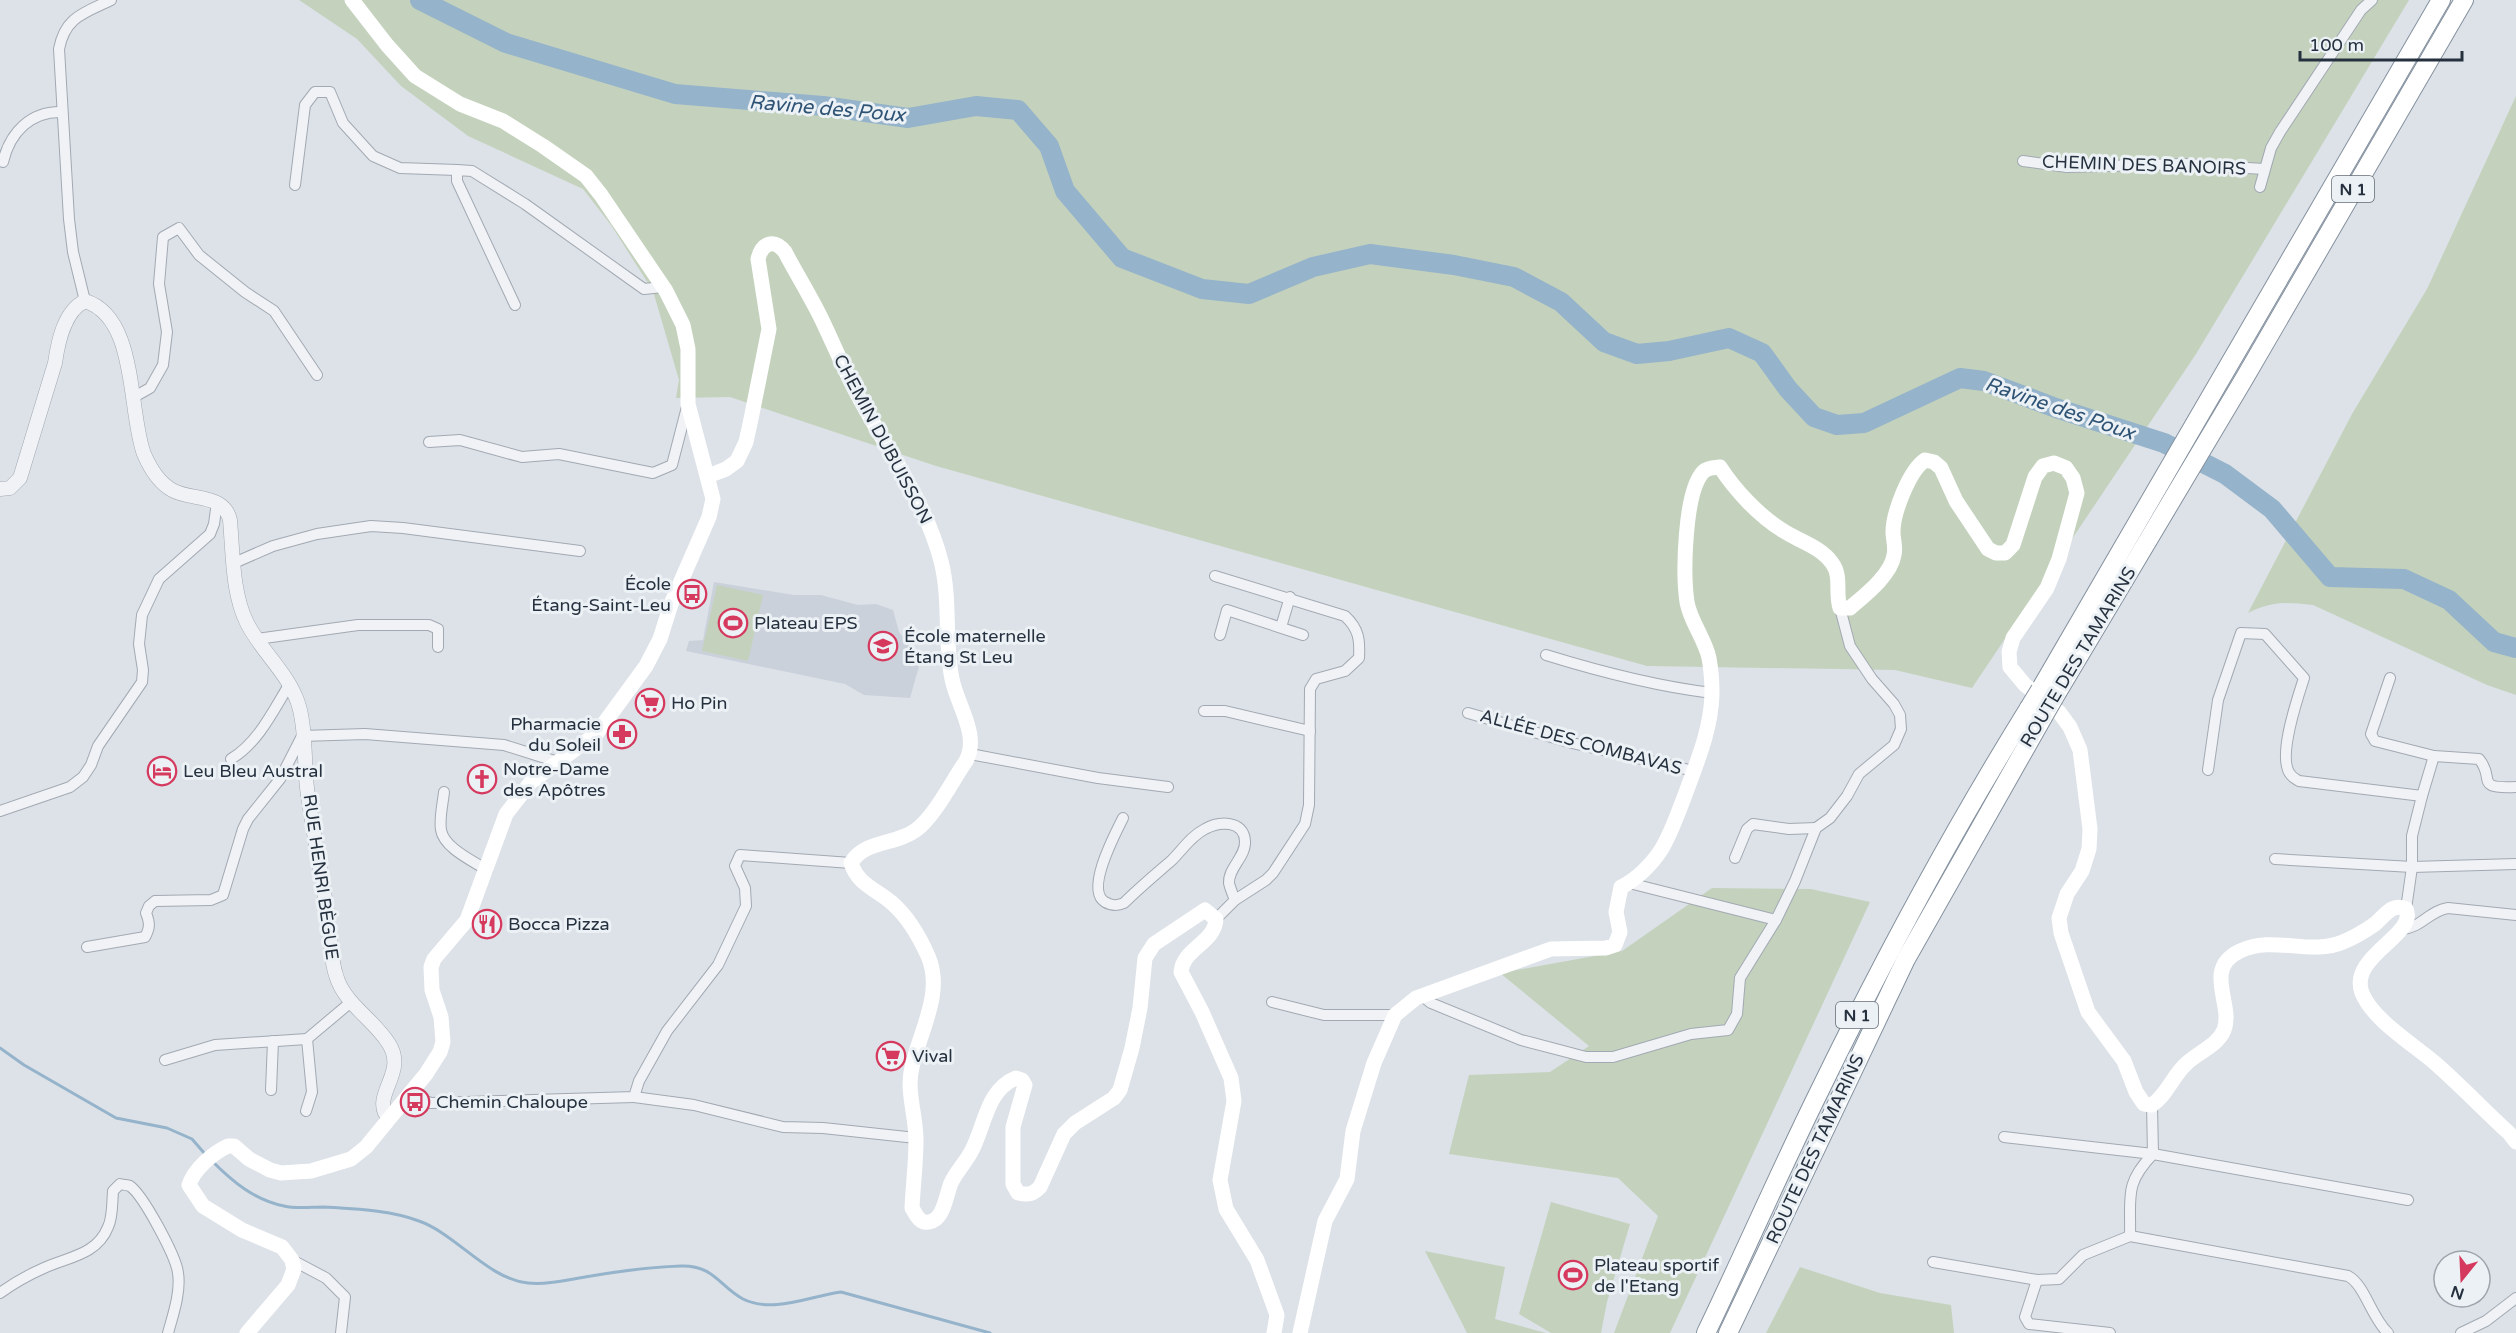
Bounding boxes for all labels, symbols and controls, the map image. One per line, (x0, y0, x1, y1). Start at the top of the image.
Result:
scale bar (2300, 24, 2462, 62)
text: 100 m (2309, 34, 2364, 56)
water label: Ravine des Poux (748, 90, 908, 128)
street label: CHEMIN DES BANOIRS (2042, 150, 2246, 180)
road number: N 1 (2332, 176, 2374, 202)
street label: CHEMIN DUBUISSON (829, 350, 937, 528)
water label: Ravine des Poux (1982, 372, 2140, 446)
street label: ROUTE DES TAMARINS (2015, 563, 2141, 751)
place label: École Étang-Saint-Leu (531, 573, 671, 616)
bus stop icon: École Étang-Saint-Leu (676, 578, 708, 610)
sports icon: Plateau EPS (717, 607, 749, 639)
place label: Plateau EPS (754, 612, 858, 634)
place label: École maternelle Étang St Leu (904, 625, 1046, 668)
school or university icon: École maternelle Étang St Leu (867, 630, 899, 662)
supermarket icon: Ho Pin (634, 687, 666, 719)
place label: Ho Pin (671, 692, 727, 714)
street label: ALLÉE DES COMBAVAS (1478, 704, 1684, 780)
place label: Pharmacie du Soleil (510, 713, 601, 756)
pharmacy icon: Pharmacie du Soleil (606, 718, 638, 750)
hotel icon: Leu Bleu Austral (146, 755, 178, 787)
place label: Notre-Dame des Apôtres (503, 758, 609, 801)
place label: Leu Bleu Austral (183, 760, 323, 782)
church icon: Notre-Dame des Apôtres (466, 763, 498, 795)
street label: RUE HENRI BÈGUE (298, 793, 344, 961)
restaurant icon: Bocca Pizza (471, 908, 503, 940)
place label: Bocca Pizza (508, 913, 610, 935)
road number: N 1 (1836, 1002, 1878, 1028)
supermarket icon: Vival (875, 1040, 907, 1072)
place label: Vival (912, 1045, 953, 1067)
street label: ROUTE DES TAMARINS (1761, 1051, 1869, 1247)
bus stop icon: Chemin Chaloupe (399, 1086, 431, 1118)
place label: Chemin Chaloupe (436, 1091, 588, 1113)
north arrow (2432, 1249, 2492, 1309)
place label: Plateau sportif de l'Etang (1594, 1254, 1719, 1297)
sports icon: Plateau sportif de l'Etang (1557, 1259, 1589, 1291)
text: N (2448, 1281, 2467, 1304)

